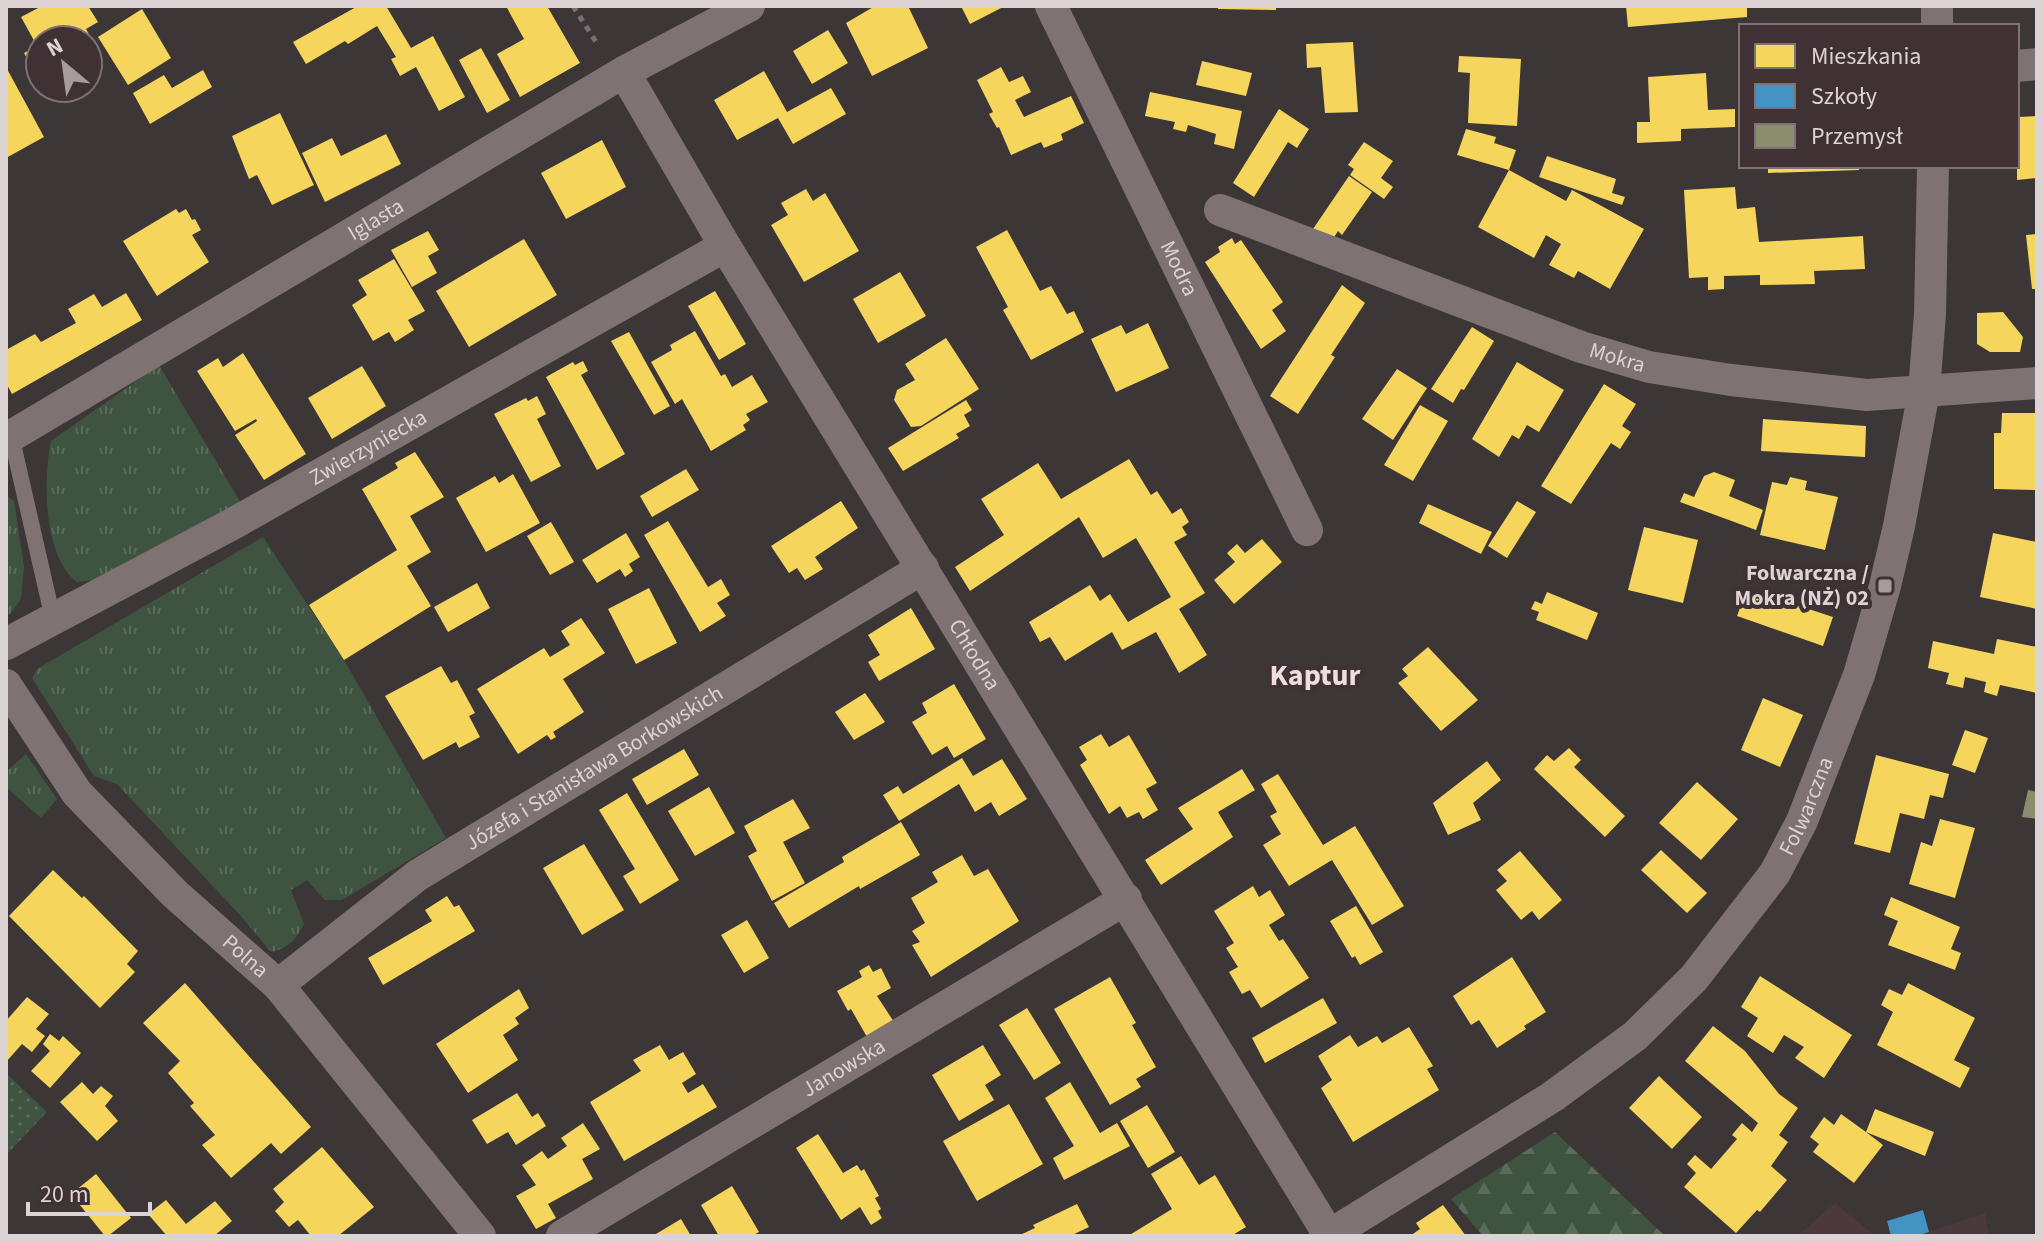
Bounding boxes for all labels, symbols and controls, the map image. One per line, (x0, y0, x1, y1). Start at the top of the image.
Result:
north arrow (24, 24, 104, 104)
legend (1739, 24, 2019, 168)
text: N (41, 30, 69, 65)
text: Mieszkania (1811, 39, 1921, 74)
text: Szkoły (1811, 79, 1877, 114)
text: Przemysł (1811, 119, 1904, 154)
street label: Iglasta (342, 190, 410, 249)
street label: Modra (1152, 235, 1206, 302)
street label: Mokra (1585, 334, 1649, 381)
street label: Zwierzyniecka (303, 401, 433, 494)
place label: Folwarczna / Mokra (NŻ) 02 (1735, 557, 1869, 614)
marker: Folwarczna / Mokra (NŻ) 02 (1876, 577, 1894, 595)
street label: Chłodna (940, 613, 1009, 696)
district label: Kaptur (1269, 654, 1361, 697)
street label: Józefa i Stanisława Borkowskich (459, 677, 729, 859)
street label: Folwarczna (1771, 752, 1842, 861)
street label: Polna (215, 927, 276, 986)
street label: Janowska (796, 1030, 891, 1105)
scale bar (28, 1166, 150, 1216)
text: 20 m (40, 1177, 89, 1212)

